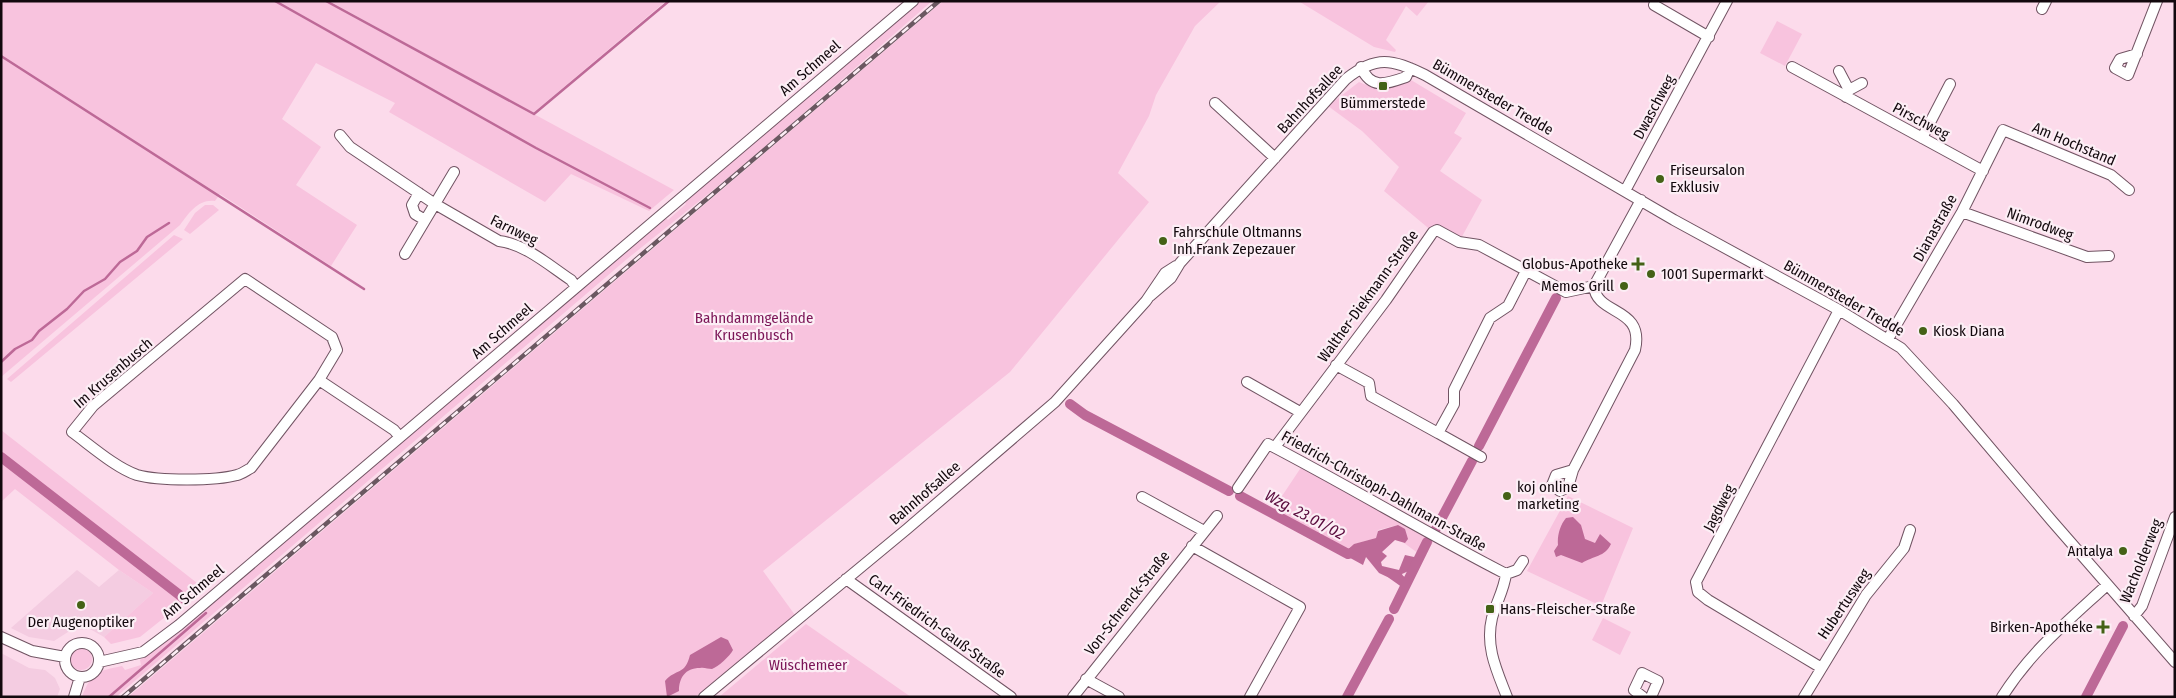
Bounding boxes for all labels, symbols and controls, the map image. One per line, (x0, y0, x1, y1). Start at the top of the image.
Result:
street label: Am Schmeel (776, 37, 844, 99)
street label: Bümmersteder Tredde (1429, 55, 1557, 139)
street label: Bahnhofsallee (1273, 61, 1347, 137)
street label: Dwaschweg (1629, 72, 1679, 142)
marker: Bümmerstede (1377, 80, 1389, 92)
place label: Bümmerstede (1340, 94, 1426, 112)
street label: Pirschweg (1890, 99, 1952, 143)
street label: Am Hochstand (2030, 118, 2118, 170)
place label: Friseursalon Exklusiv (1670, 161, 1745, 196)
marker: Friseursalon Exklusiv (1654, 173, 1666, 185)
street label: Dianastraße (1909, 191, 1961, 265)
street label: Nimrodweg (2004, 204, 2076, 244)
street label: Farnweg (487, 211, 541, 249)
place label: Fahrschule Oltmanns Inh.Frank Zepezauer (1173, 223, 1302, 258)
street label: Walther-Diekmann-Straße (1314, 226, 1422, 366)
marker: Fahrschule Oltmanns Inh.Frank Zepezauer (1157, 235, 1169, 247)
place label: Globus-Apotheke (1522, 255, 1628, 273)
street label: Bümmersteder Tredde (1780, 256, 1908, 340)
marker: Globus-Apotheke (1632, 258, 1644, 270)
place label: 1001 Supermarkt (1661, 265, 1764, 283)
marker: 1001 Supermarkt (1645, 268, 1657, 280)
place label: Memos Grill (1541, 277, 1614, 295)
marker: Memos Grill (1618, 280, 1630, 292)
street label: Am Schmeel (468, 300, 536, 362)
park label: Bahndammgelände Krusenbusch (695, 309, 813, 344)
place label: Kiosk Diana (1933, 322, 2005, 340)
marker: Kiosk Diana (1917, 325, 1929, 337)
street label: Im Krusenbusch (70, 334, 156, 412)
street label: Friedrich-Christoph-Dahlmann-Straße (1278, 427, 1490, 555)
street label: Bahnhofsallee (886, 457, 964, 529)
place label: koj online marketing (1517, 478, 1579, 513)
street label: Jagdweg (1700, 481, 1738, 535)
water label: Wzg. 23.01/02 (1262, 485, 1348, 543)
marker: koj online marketing (1501, 490, 1513, 502)
street label: Wacholderweg (2116, 516, 2166, 606)
place label: Antalya (2068, 542, 2113, 560)
marker: Antalya (2117, 545, 2129, 557)
street label: Von-Schrenck-Straße (1081, 547, 1173, 659)
street label: Am Schmeel (158, 561, 228, 623)
street label: Hubertusweg (1814, 565, 1874, 643)
street label: Carl-Friedrich-Gauß-Straße (865, 570, 1009, 682)
marker: Der Augenoptiker (75, 599, 87, 611)
place label: Hans-Fleischer-Straße (1500, 600, 1635, 618)
marker: Hans-Fleischer-Straße (1484, 603, 1496, 615)
place label: Der Augenoptiker (28, 613, 135, 631)
place label: Birken-Apotheke (1990, 618, 2093, 636)
marker: Birken-Apotheke (2097, 621, 2109, 633)
park label: Wüschemeer (769, 656, 848, 674)

